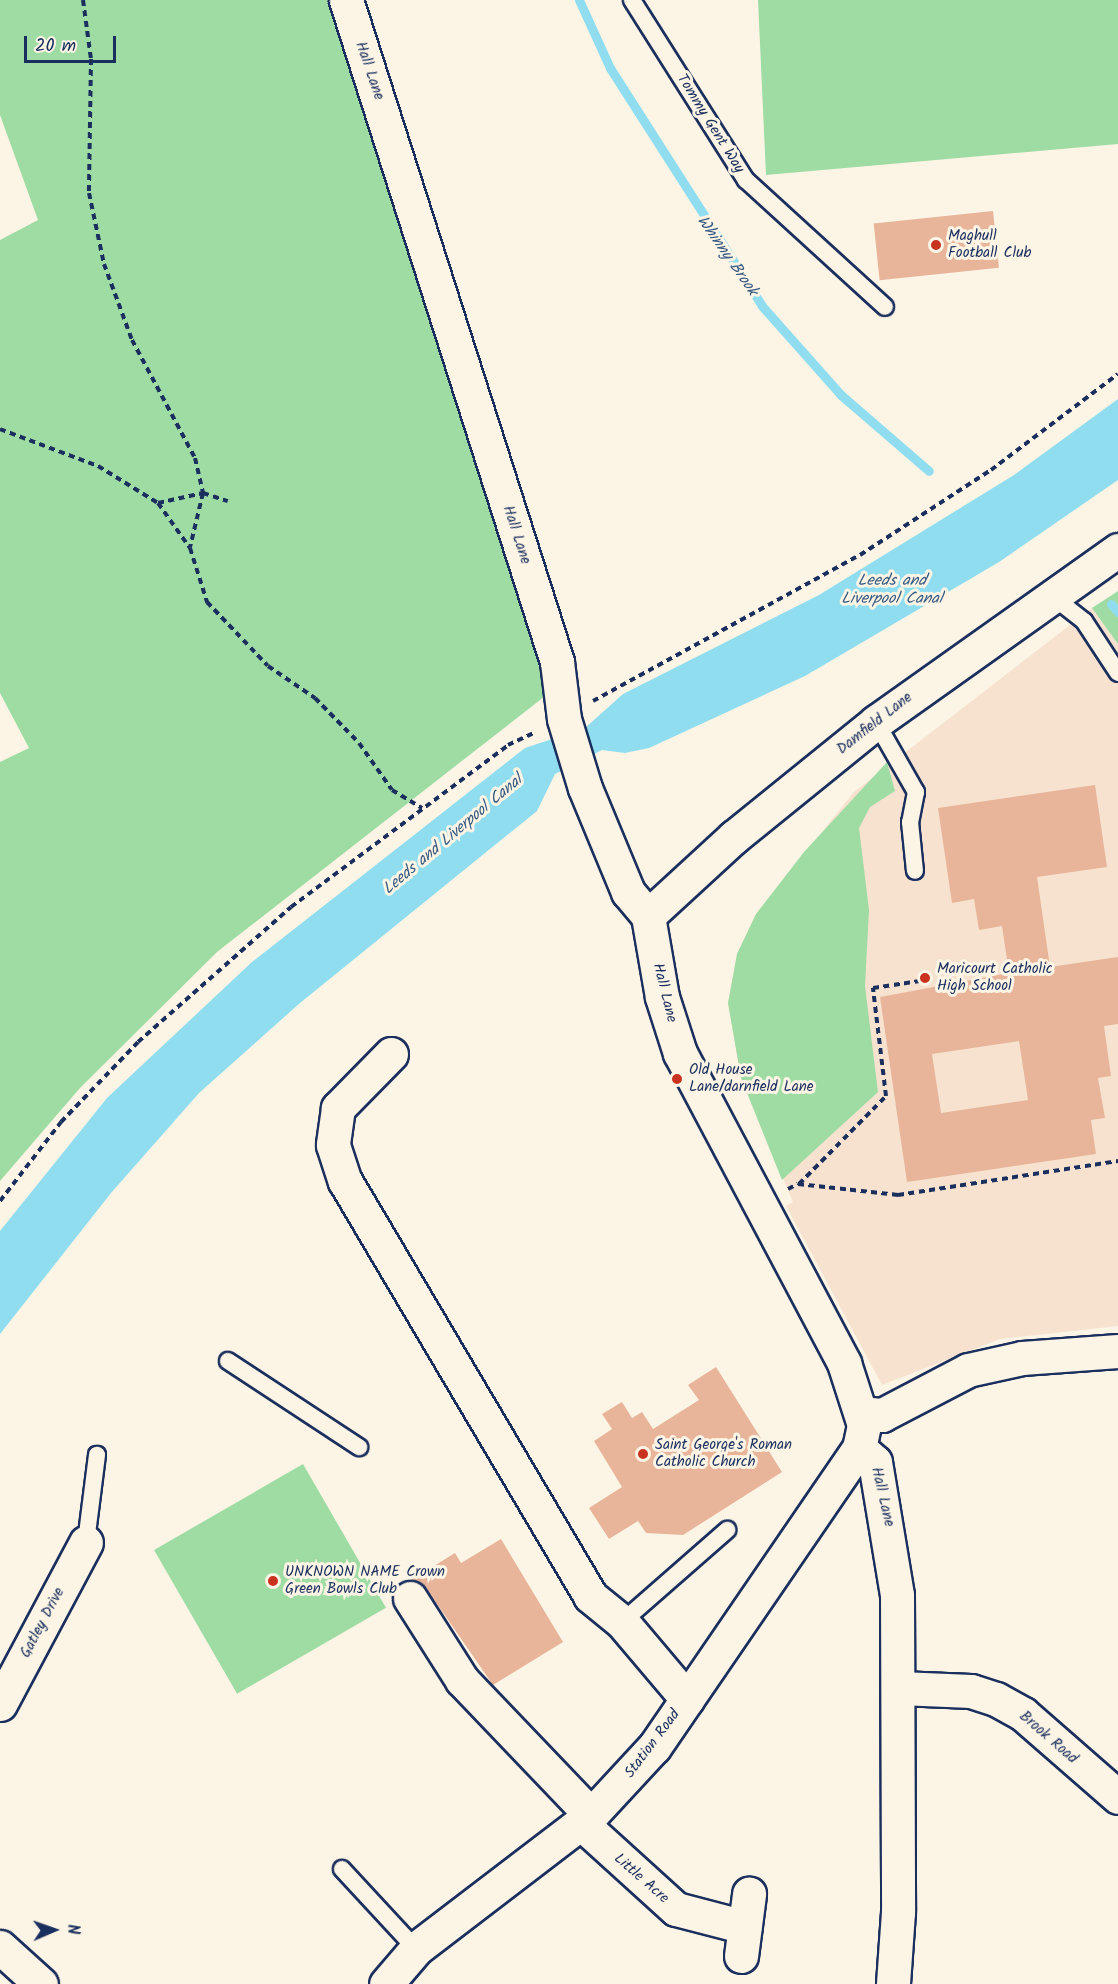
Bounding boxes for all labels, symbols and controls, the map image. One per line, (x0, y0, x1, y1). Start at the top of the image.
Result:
scale bar (27, 24, 118, 62)
text: 20 m (35, 32, 76, 61)
street label: Hall Lane (351, 40, 387, 102)
street label: Tommy Gent Way (672, 71, 748, 177)
water label: Whinny Brook (692, 212, 762, 300)
place label: Maghull Football Club (948, 227, 1031, 262)
marker: Maghull Football Club (929, 238, 943, 252)
street label: Hall Lane (498, 503, 534, 567)
water label: Leeds and Liverpool Canal (841, 571, 943, 609)
street label: Damfield Lane (834, 689, 916, 759)
water label: Leeds and Liverpool Canal (379, 771, 527, 899)
place label: Maricourt Catholic High School (937, 960, 1052, 995)
street label: Hall Lane (648, 962, 680, 1024)
marker: Maricourt Catholic High School (918, 971, 932, 985)
place label: Old House Lane/darnfield Lane (689, 1061, 814, 1096)
marker: Old House Lane/darnfield Lane (670, 1072, 684, 1086)
place label: Saint George's Roman Catholic Church (655, 1436, 792, 1471)
marker: Saint George's Roman Catholic Church (636, 1447, 650, 1461)
street label: Hall Lane (866, 1466, 898, 1528)
place label: UNKNOWN NAME Crown Green Bowls Club (285, 1563, 445, 1598)
marker: UNKNOWN NAME Crown Green Bowls Club (266, 1574, 280, 1588)
street label: Gatley Drive (17, 1585, 69, 1661)
street label: Station Road (621, 1706, 685, 1782)
street label: Brook Road (1015, 1708, 1081, 1768)
street label: Little Acre (610, 1850, 672, 1908)
north arrow (24, 1900, 84, 1960)
text: N (60, 1924, 85, 1935)

